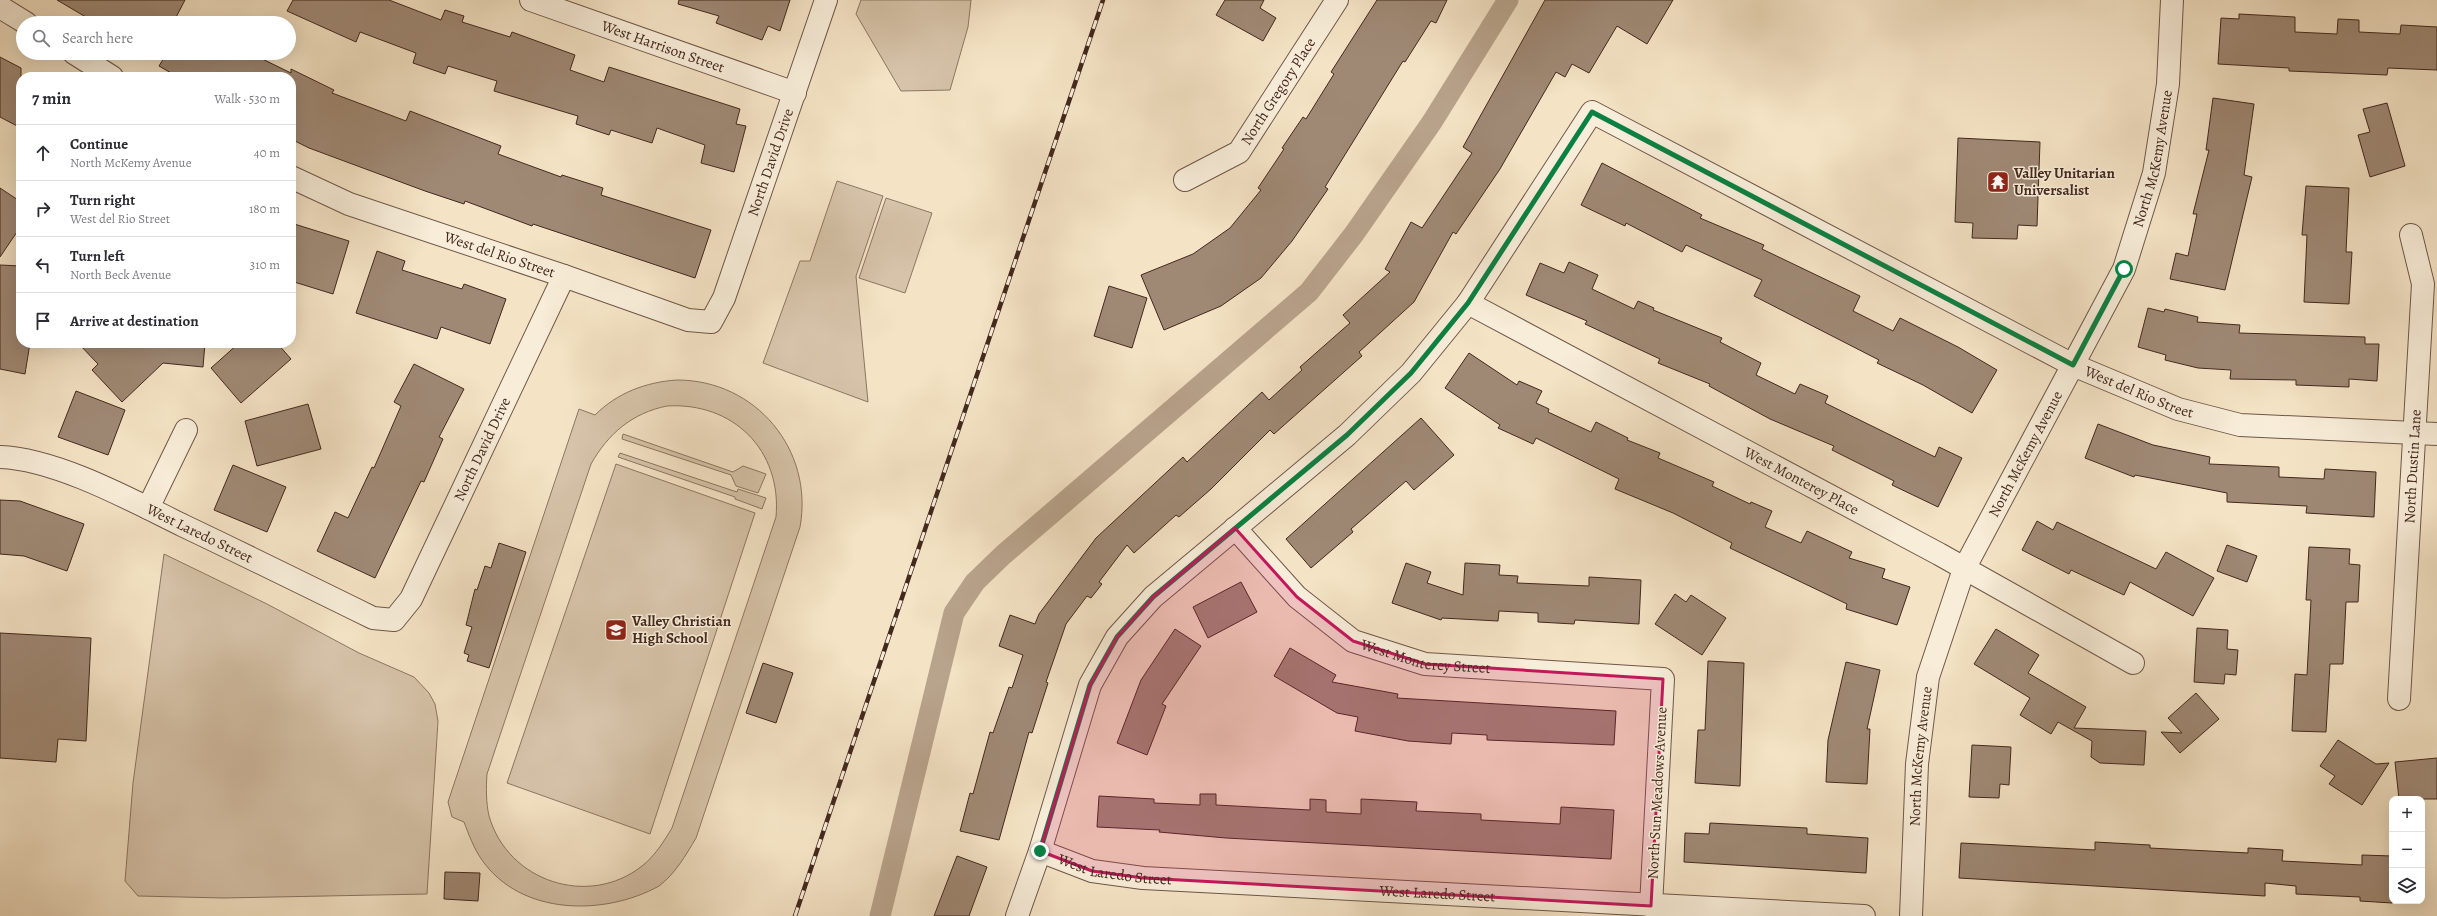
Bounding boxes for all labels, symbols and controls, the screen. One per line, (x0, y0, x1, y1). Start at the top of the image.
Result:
street label: West Harrison Street (598, 15, 727, 77)
search box (16, 16, 296, 60)
icon: search (30, 27, 52, 49)
text: Search here (62, 28, 133, 48)
street label: North Gregory Place (1236, 34, 1320, 149)
text: 7 min (32, 87, 71, 110)
street label: North McKemy Avenue (2128, 88, 2177, 230)
text: Walk · 530 m (214, 90, 280, 107)
street label: North David Drive (743, 106, 798, 219)
text: Continue (70, 134, 128, 154)
icon: ahead (32, 142, 54, 164)
text: 40 m (254, 144, 280, 161)
text: North McKemy Avenue (70, 154, 191, 171)
place label: Valley Unitarian Universalist (2013, 163, 2115, 200)
temple icon: Valley Unitarian Universalist (1985, 169, 2011, 195)
text: Turn right (70, 190, 135, 210)
icon: right (32, 198, 54, 220)
text: 180 m (249, 200, 280, 217)
text: West del Rio Street (70, 210, 170, 227)
street label: West del Rio Street (441, 226, 558, 282)
text: Turn left (70, 246, 125, 266)
icon: left (32, 254, 54, 276)
text: 310 m (250, 256, 280, 273)
route start (2115, 260, 2133, 278)
text: North Beck Avenue (70, 266, 171, 283)
icon: arrive (32, 310, 54, 332)
text: Arrive at destination (70, 311, 199, 331)
street label: West del Rio Street (2081, 361, 2196, 423)
street label: North McKemy Avenue (1983, 387, 2067, 521)
street label: North David Drive (449, 394, 515, 504)
street label: North Dustin Lane (2399, 408, 2426, 524)
street label: West Monterey Place (1740, 442, 1863, 520)
street label: West Laredo Street (142, 498, 256, 568)
place label: Valley Christian High School (631, 611, 732, 648)
school or university icon: Valley Christian High School (603, 617, 629, 643)
street label: West Monterey Street (1357, 634, 1491, 678)
street label: North McKemy Avenue (1905, 685, 1937, 827)
street label: North Sun Meadows Avenue (1642, 706, 1672, 880)
map controls (2389, 796, 2425, 904)
button: + (2389, 796, 2425, 832)
button: − (2389, 832, 2425, 868)
route end (1031, 842, 1049, 860)
street label: West Laredo Street (1054, 848, 1172, 890)
button: layers (2389, 868, 2425, 904)
street label: West Laredo Street (1378, 880, 1496, 907)

